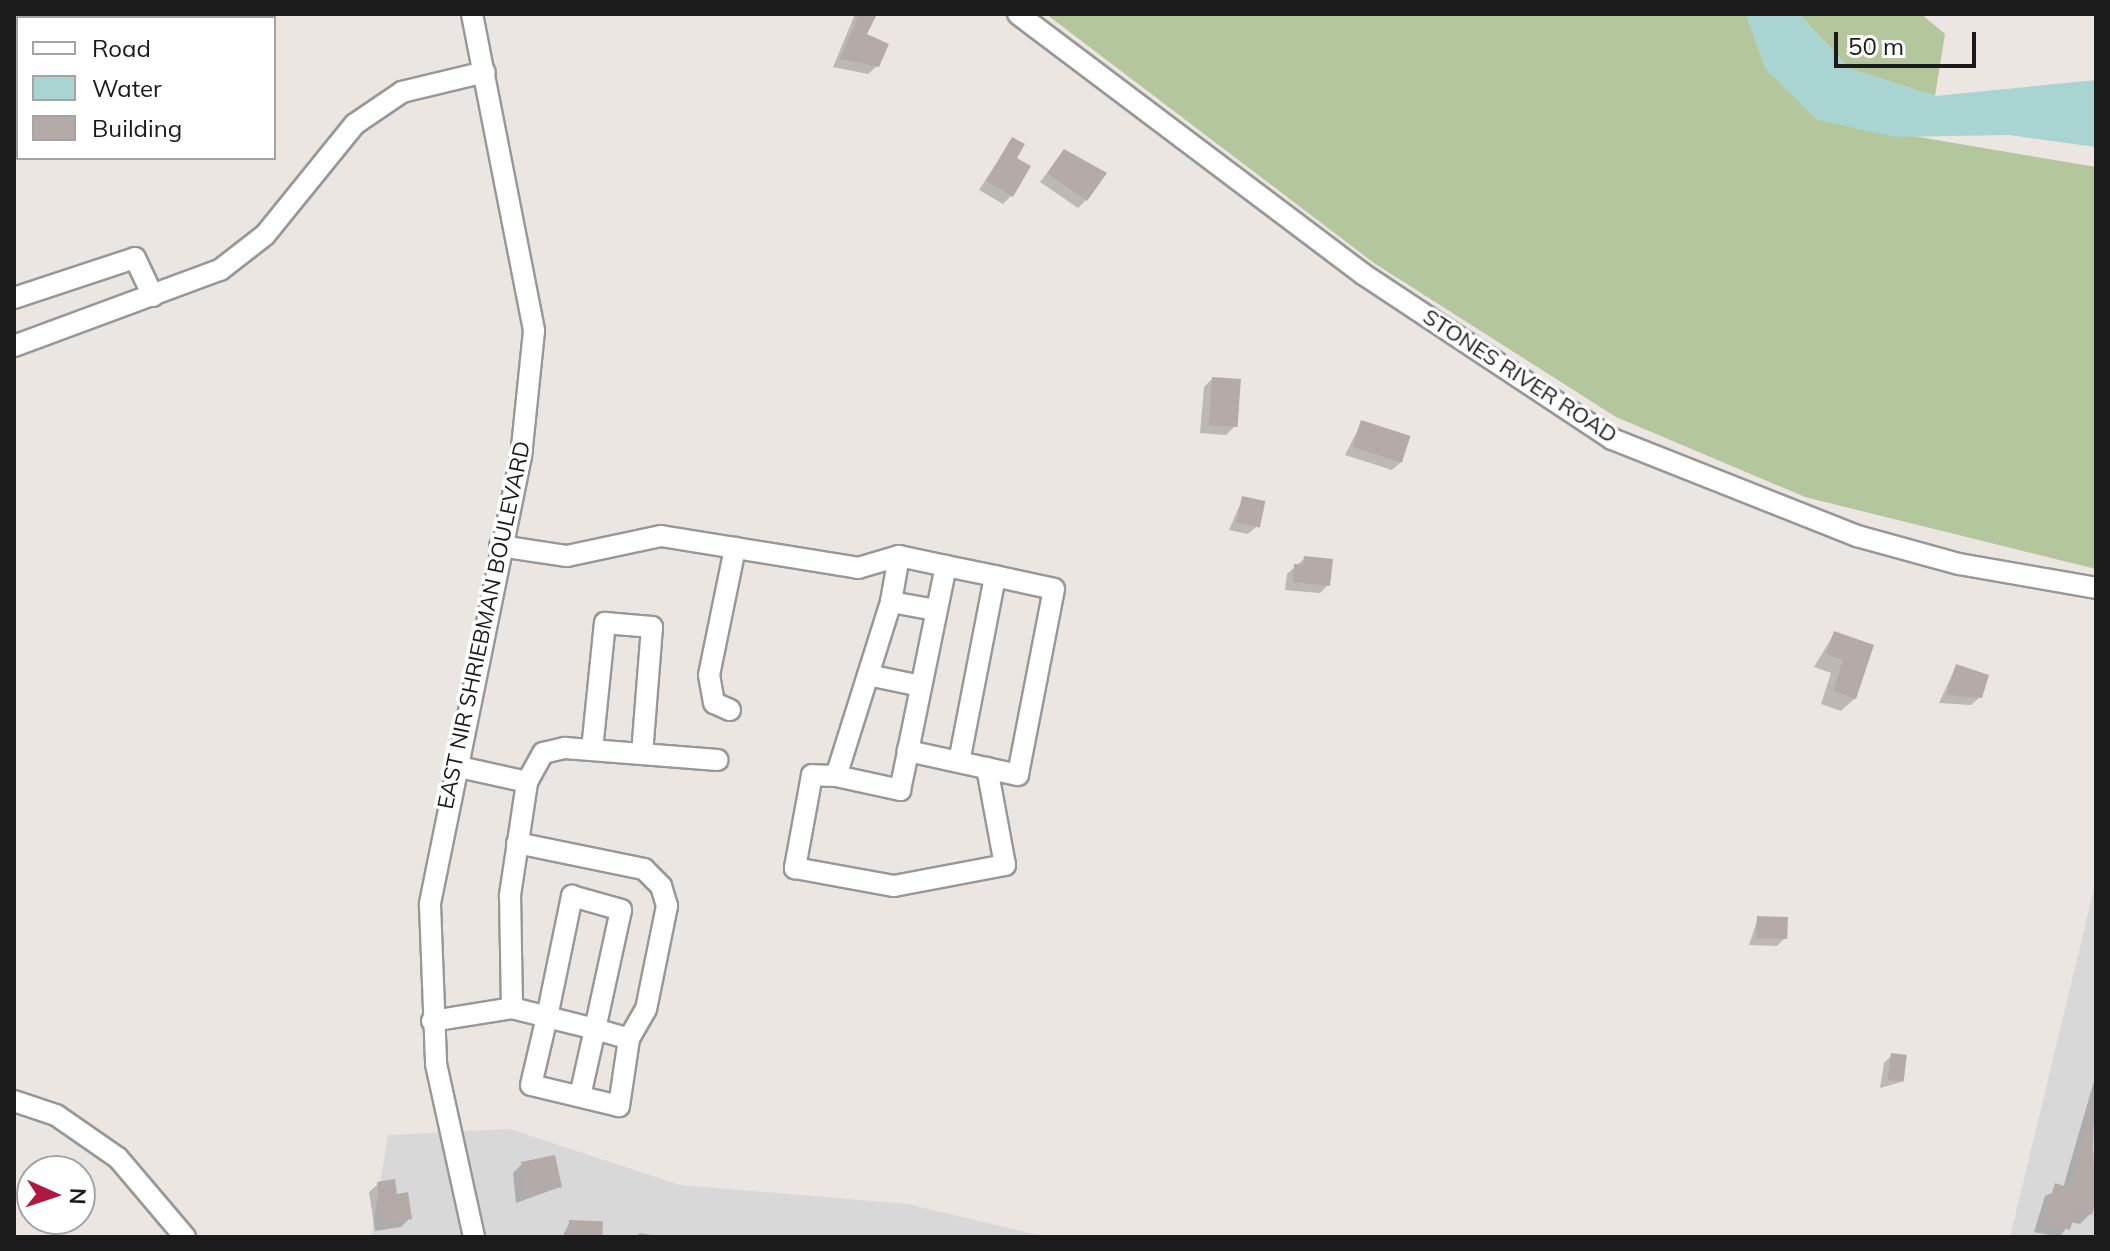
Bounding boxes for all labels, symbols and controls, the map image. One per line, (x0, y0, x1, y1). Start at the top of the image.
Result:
legend (16, 16, 276, 160)
scale bar (1838, 16, 1980, 66)
text: 50 m (1848, 31, 1904, 61)
text: Road (92, 33, 151, 63)
text: Water (92, 73, 162, 103)
text: Building (92, 113, 182, 143)
street label: STONES RIVER ROAD (1418, 303, 1622, 449)
street label: EAST NIR SHRIEBMAN BOULEVARD (432, 439, 536, 811)
north arrow (16, 1155, 96, 1235)
text: N (64, 1187, 92, 1205)

